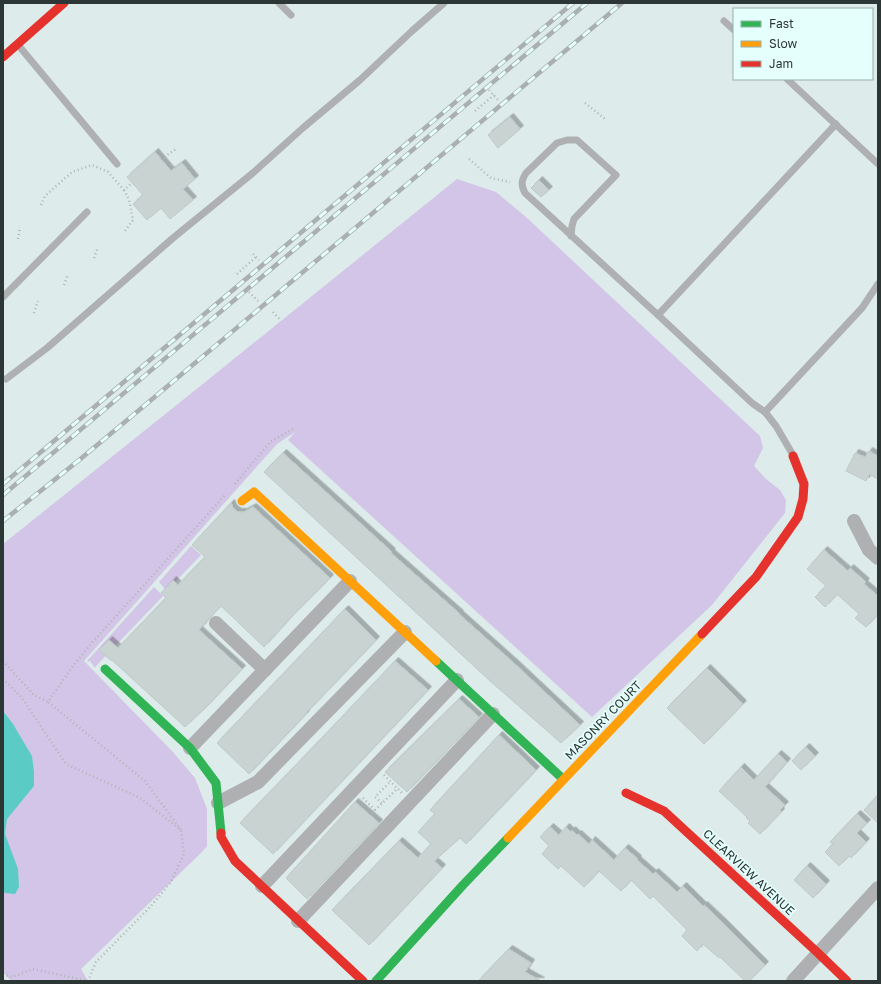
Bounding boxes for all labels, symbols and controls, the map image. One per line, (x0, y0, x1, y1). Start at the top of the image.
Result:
legend (733, 8, 873, 80)
text: Fast (769, 16, 794, 31)
text: Slow (769, 36, 797, 51)
text: Jam (769, 56, 793, 71)
street label: MASONRY COURT (562, 677, 645, 763)
street label: CLEARVIEW AVENUE (700, 826, 798, 918)

